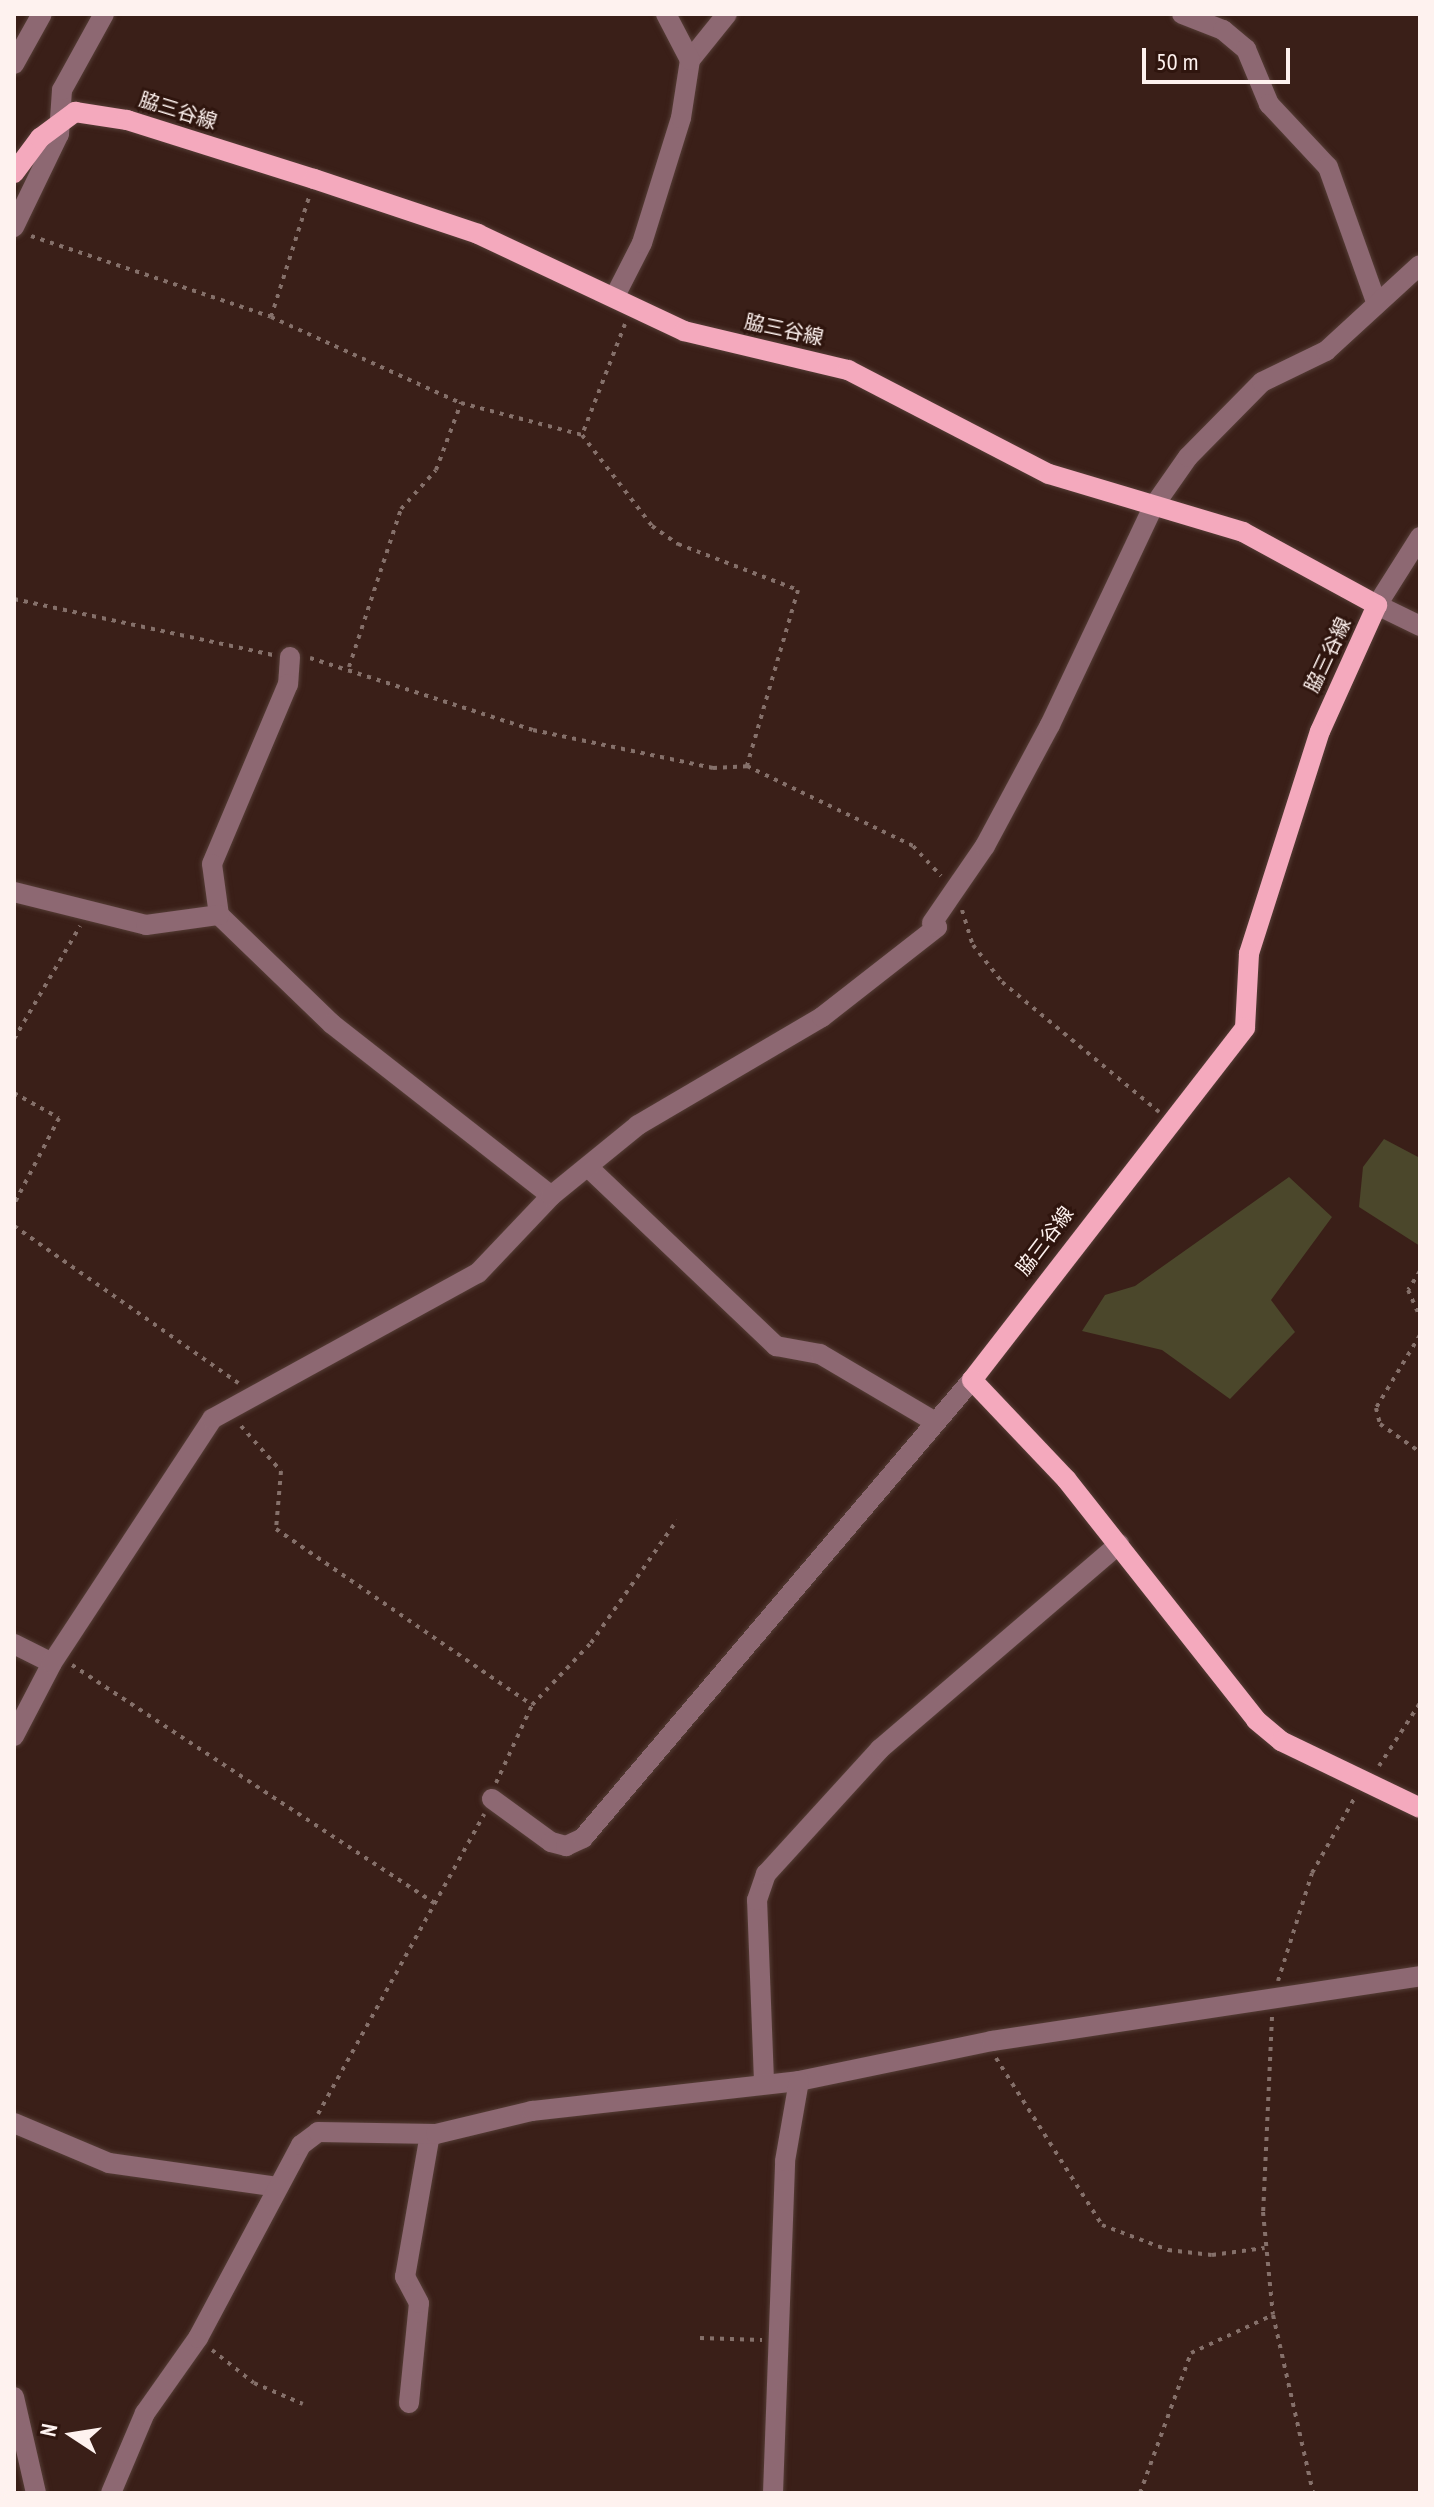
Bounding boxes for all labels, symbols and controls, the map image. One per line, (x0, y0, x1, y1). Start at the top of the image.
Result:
scale bar (1146, 32, 1294, 82)
text: 50 m (1156, 46, 1198, 77)
street label: 脇三谷線 (136, 88, 220, 134)
street label: 脇三谷線 (742, 310, 826, 350)
street label: 脇三谷線 (1300, 614, 1356, 696)
street label: 脇三谷線 (1011, 1202, 1079, 1280)
north arrow (32, 2395, 112, 2475)
text: N (34, 2421, 63, 2439)

